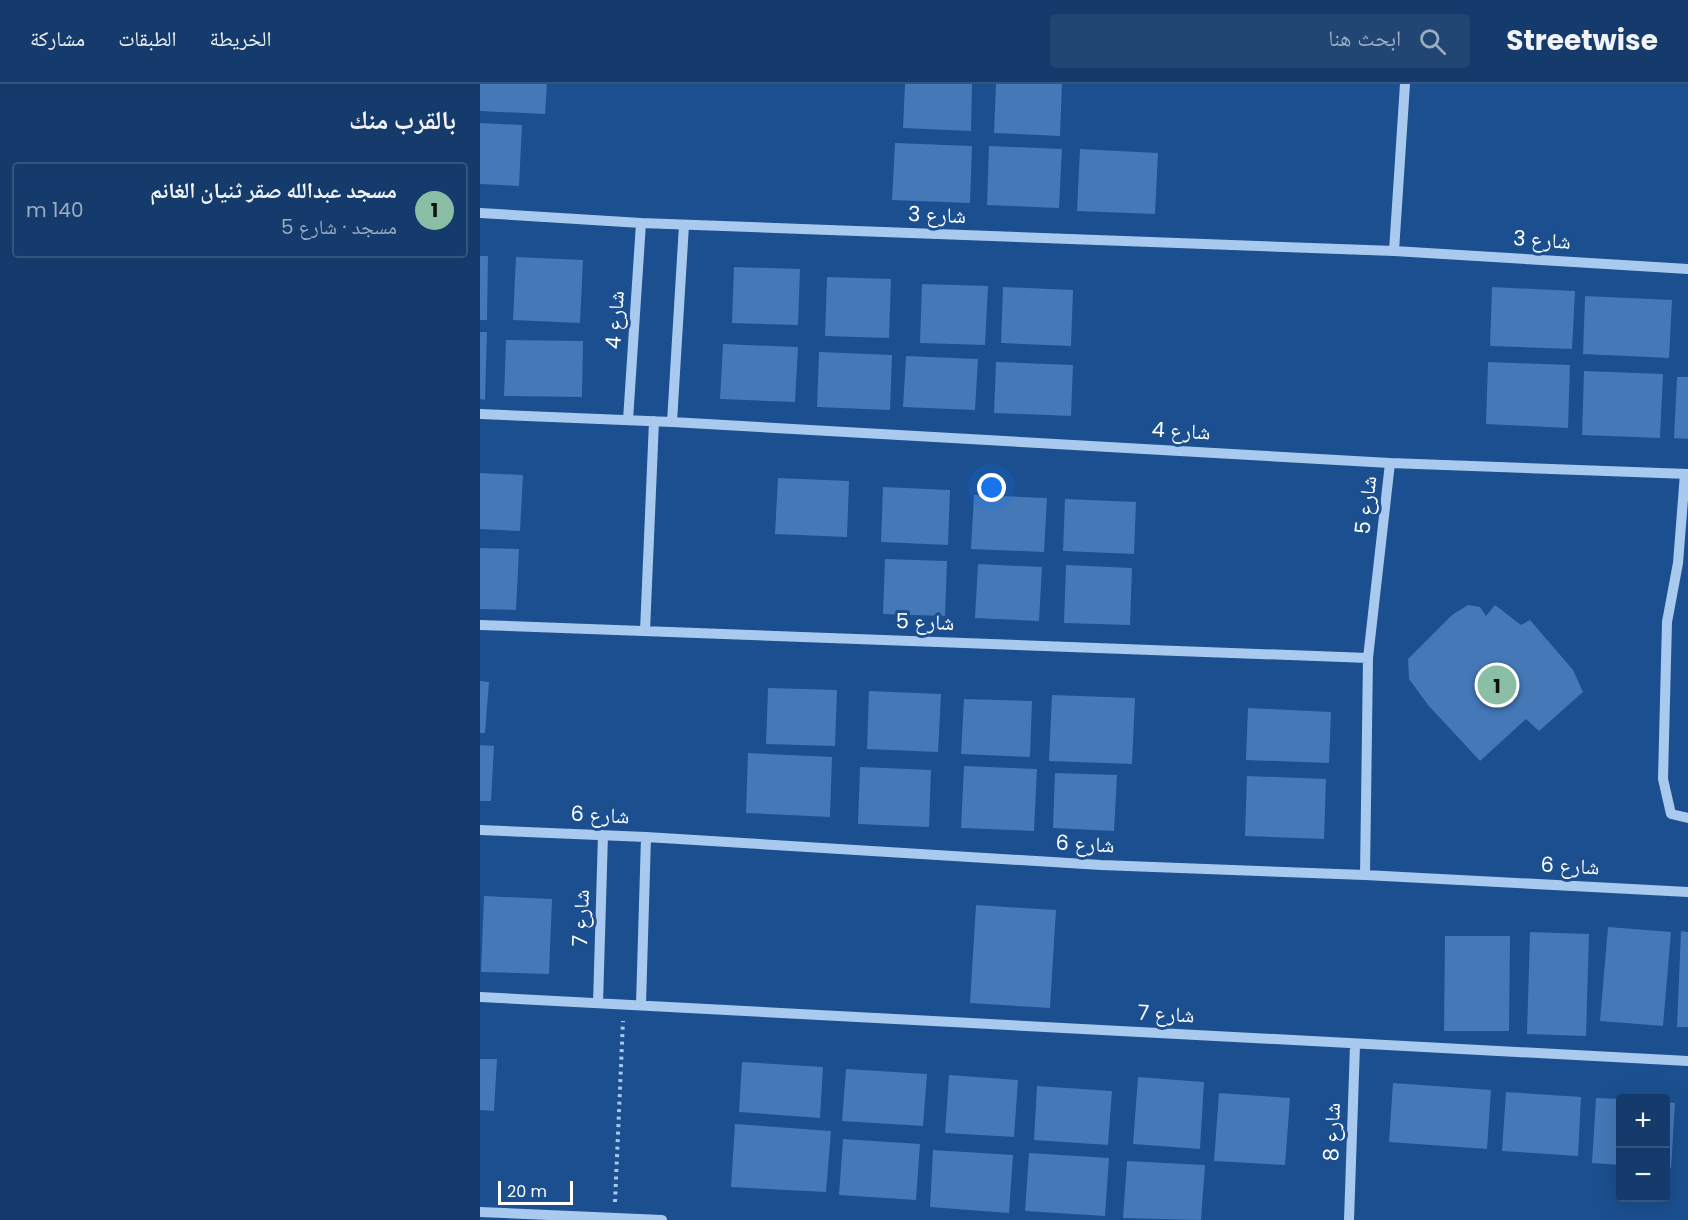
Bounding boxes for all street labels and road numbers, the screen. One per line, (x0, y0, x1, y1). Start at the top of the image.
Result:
street label: شارع 3 (908, 199, 966, 230)
street label: شارع 3 (1512, 223, 1572, 256)
street label: شارع 4 (598, 290, 631, 350)
street label: شارع 4 (1151, 414, 1211, 447)
street label: شارع 5 (1348, 474, 1383, 536)
street label: شارع 5 (895, 606, 955, 637)
street label: شارع 6 (570, 798, 630, 831)
street label: شارع 6 (1055, 827, 1115, 860)
street label: شارع 6 (1540, 849, 1600, 882)
street label: شارع 7 (565, 889, 596, 947)
street label: شارع 7 (1137, 998, 1195, 1029)
street label: شارع 8 (1316, 1102, 1347, 1162)

